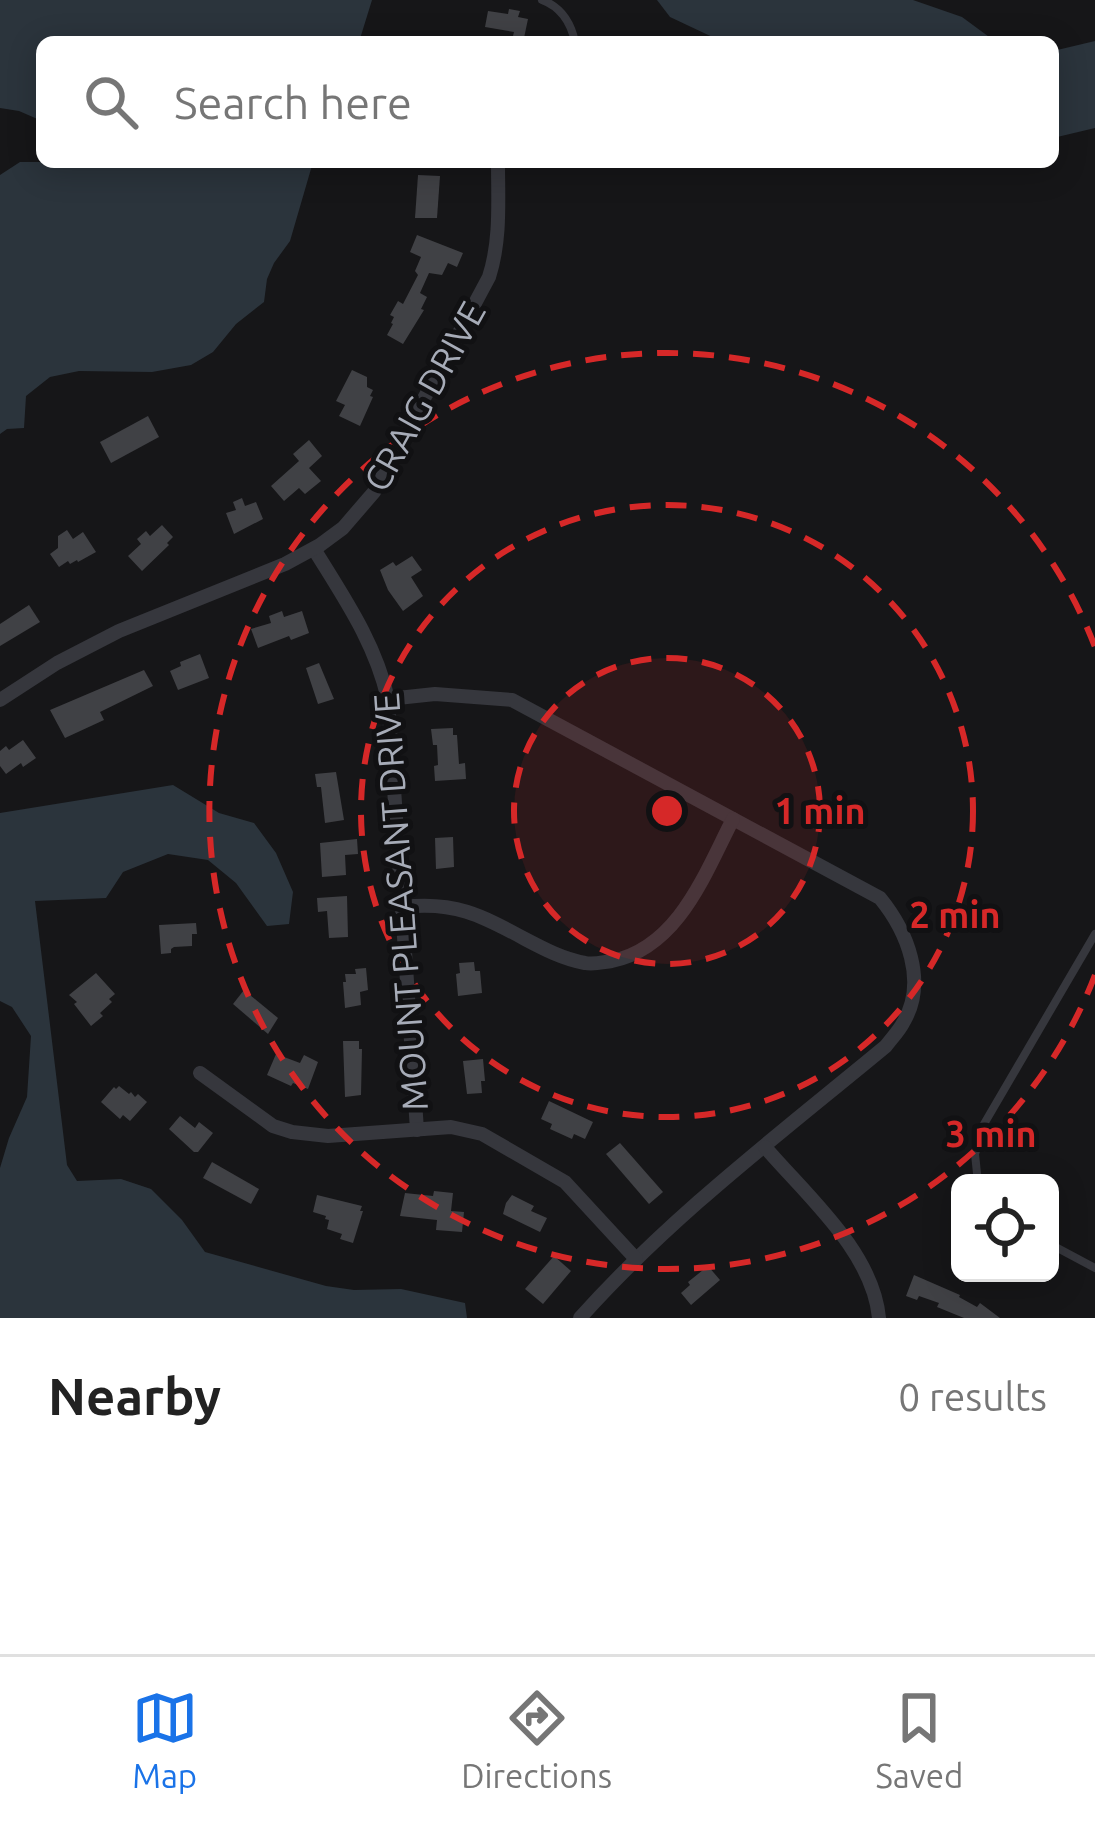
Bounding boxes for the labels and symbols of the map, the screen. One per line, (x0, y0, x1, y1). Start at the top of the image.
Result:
street label: CRAIG DRIVE (355, 294, 493, 498)
street label: MOUNT PLEASANT DRIVE (365, 692, 435, 1112)
centre of rings (646, 790, 688, 832)
text: 1 min (775, 790, 865, 831)
text: 2 min (910, 894, 1000, 935)
text: 3 min (946, 1113, 1036, 1154)

